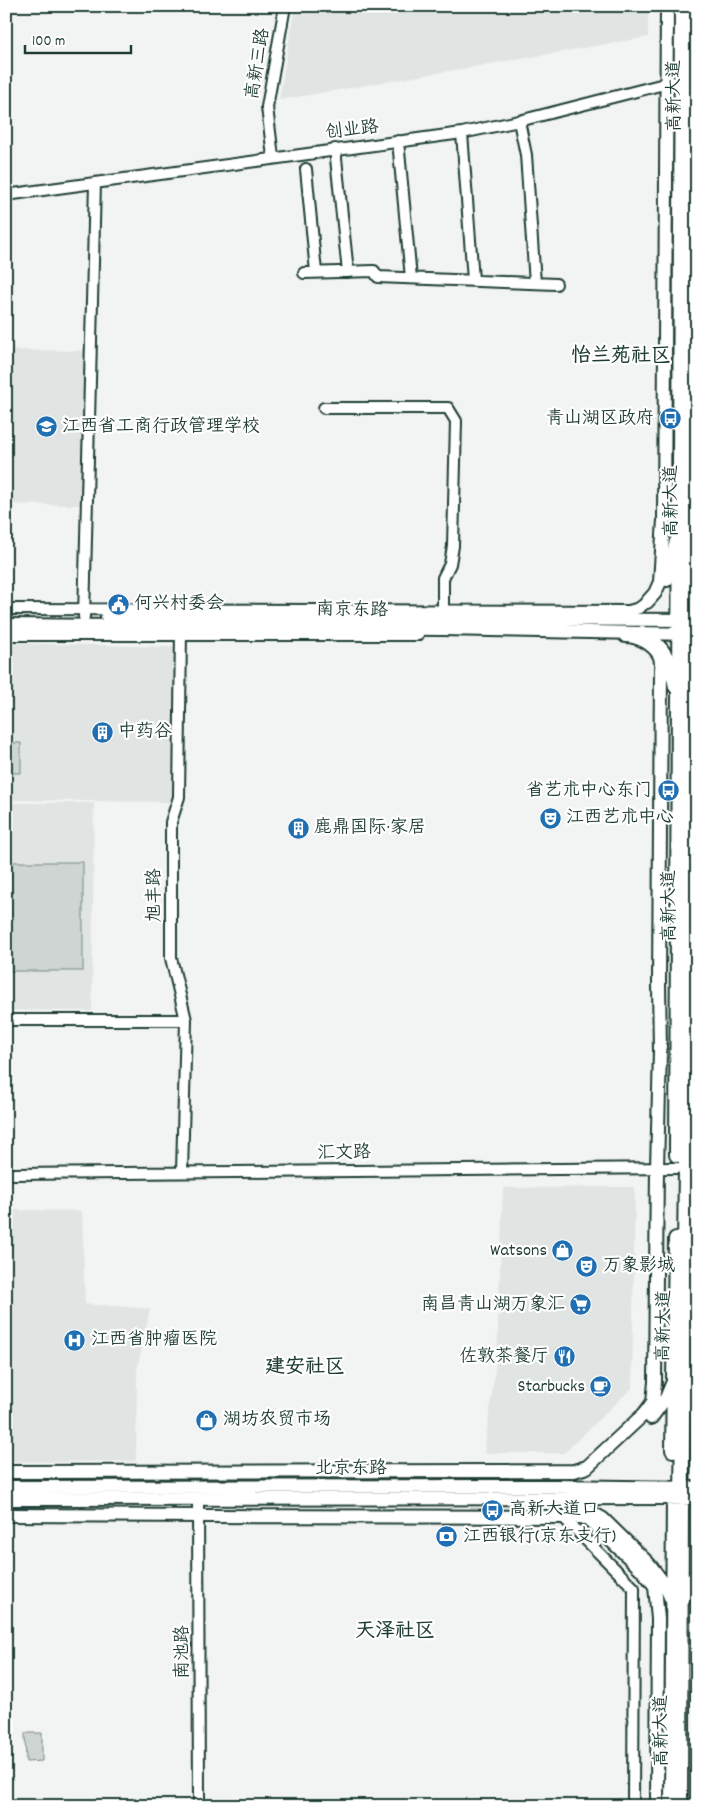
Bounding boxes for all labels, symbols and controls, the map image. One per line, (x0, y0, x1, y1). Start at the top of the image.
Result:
scale bar (25, 22, 131, 54)
street label: 高新三路 (241, 26, 277, 102)
text: 100 m (32, 31, 65, 53)
street label: 高新大道 (663, 60, 688, 132)
street label: 创业路 (324, 115, 380, 147)
district label: 怡兰苑社区 (571, 343, 671, 371)
place label: 青山湖区政府 (546, 407, 654, 432)
bus stop icon: 青山湖区政府 (658, 407, 682, 431)
school or university icon: 江西省工商行政管理学校 (34, 415, 58, 439)
place label: 江西省工商行政管理学校 (62, 415, 260, 440)
street label: 高新大道 (660, 465, 685, 537)
public building icon: 何兴村委会 (106, 592, 130, 616)
place label: 何兴村委会 (134, 592, 224, 617)
street label: 南京东路 (316, 598, 388, 624)
building icon: 中药谷 (90, 720, 114, 744)
place label: 中药谷 (118, 720, 172, 745)
place label: 省艺术中心东门 (526, 779, 652, 804)
bus stop icon: 省艺术中心东门 (656, 779, 680, 803)
theatre icon: 江西艺术中心 (538, 806, 562, 830)
place label: 江西艺术中心 (566, 806, 674, 831)
building icon: 鹿鼎国际·家居 (286, 816, 310, 840)
place label: 鹿鼎国际·家居 (314, 816, 426, 841)
street label: 旭丰路 (143, 868, 168, 922)
street label: 高新大道 (658, 870, 683, 942)
street label: 汇文路 (317, 1141, 371, 1167)
place label: Watsons (490, 1239, 547, 1264)
shop icon: Watsons (551, 1239, 575, 1263)
theatre icon: 万象影城 (575, 1254, 599, 1278)
place label: 万象影城 (603, 1254, 675, 1279)
street label: 高新大道 (652, 1290, 678, 1362)
place label: 南昌青山湖万象汇 (421, 1293, 565, 1318)
supermarket icon: 南昌青山湖万象汇 (569, 1293, 593, 1317)
hospital icon: 江西省肿瘤医院 (63, 1328, 87, 1352)
place label: 江西省肿瘤医院 (91, 1328, 217, 1353)
place label: 佐敦茶餐厅 (459, 1345, 549, 1370)
restaurant icon: 佐敦茶餐厅 (553, 1345, 577, 1369)
district label: 建安社区 (265, 1354, 345, 1382)
place label: Starbucks (518, 1375, 585, 1400)
cafe icon: Starbucks (589, 1375, 613, 1399)
shop icon: 湖坊农贸市场 (195, 1408, 219, 1432)
place label: 湖坊农贸市场 (223, 1408, 331, 1433)
street label: 北京东路 (315, 1457, 387, 1482)
bus stop icon: 高新大道口 (481, 1498, 505, 1522)
place label: 高新大道口 (509, 1498, 599, 1523)
bank icon: 江西银行(京东支行) (435, 1525, 459, 1549)
place label: 江西银行(京东支行) (463, 1525, 616, 1550)
district label: 天泽社区 (355, 1618, 435, 1646)
street label: 南池路 (171, 1625, 196, 1679)
street label: 高新大道 (650, 1695, 675, 1767)

